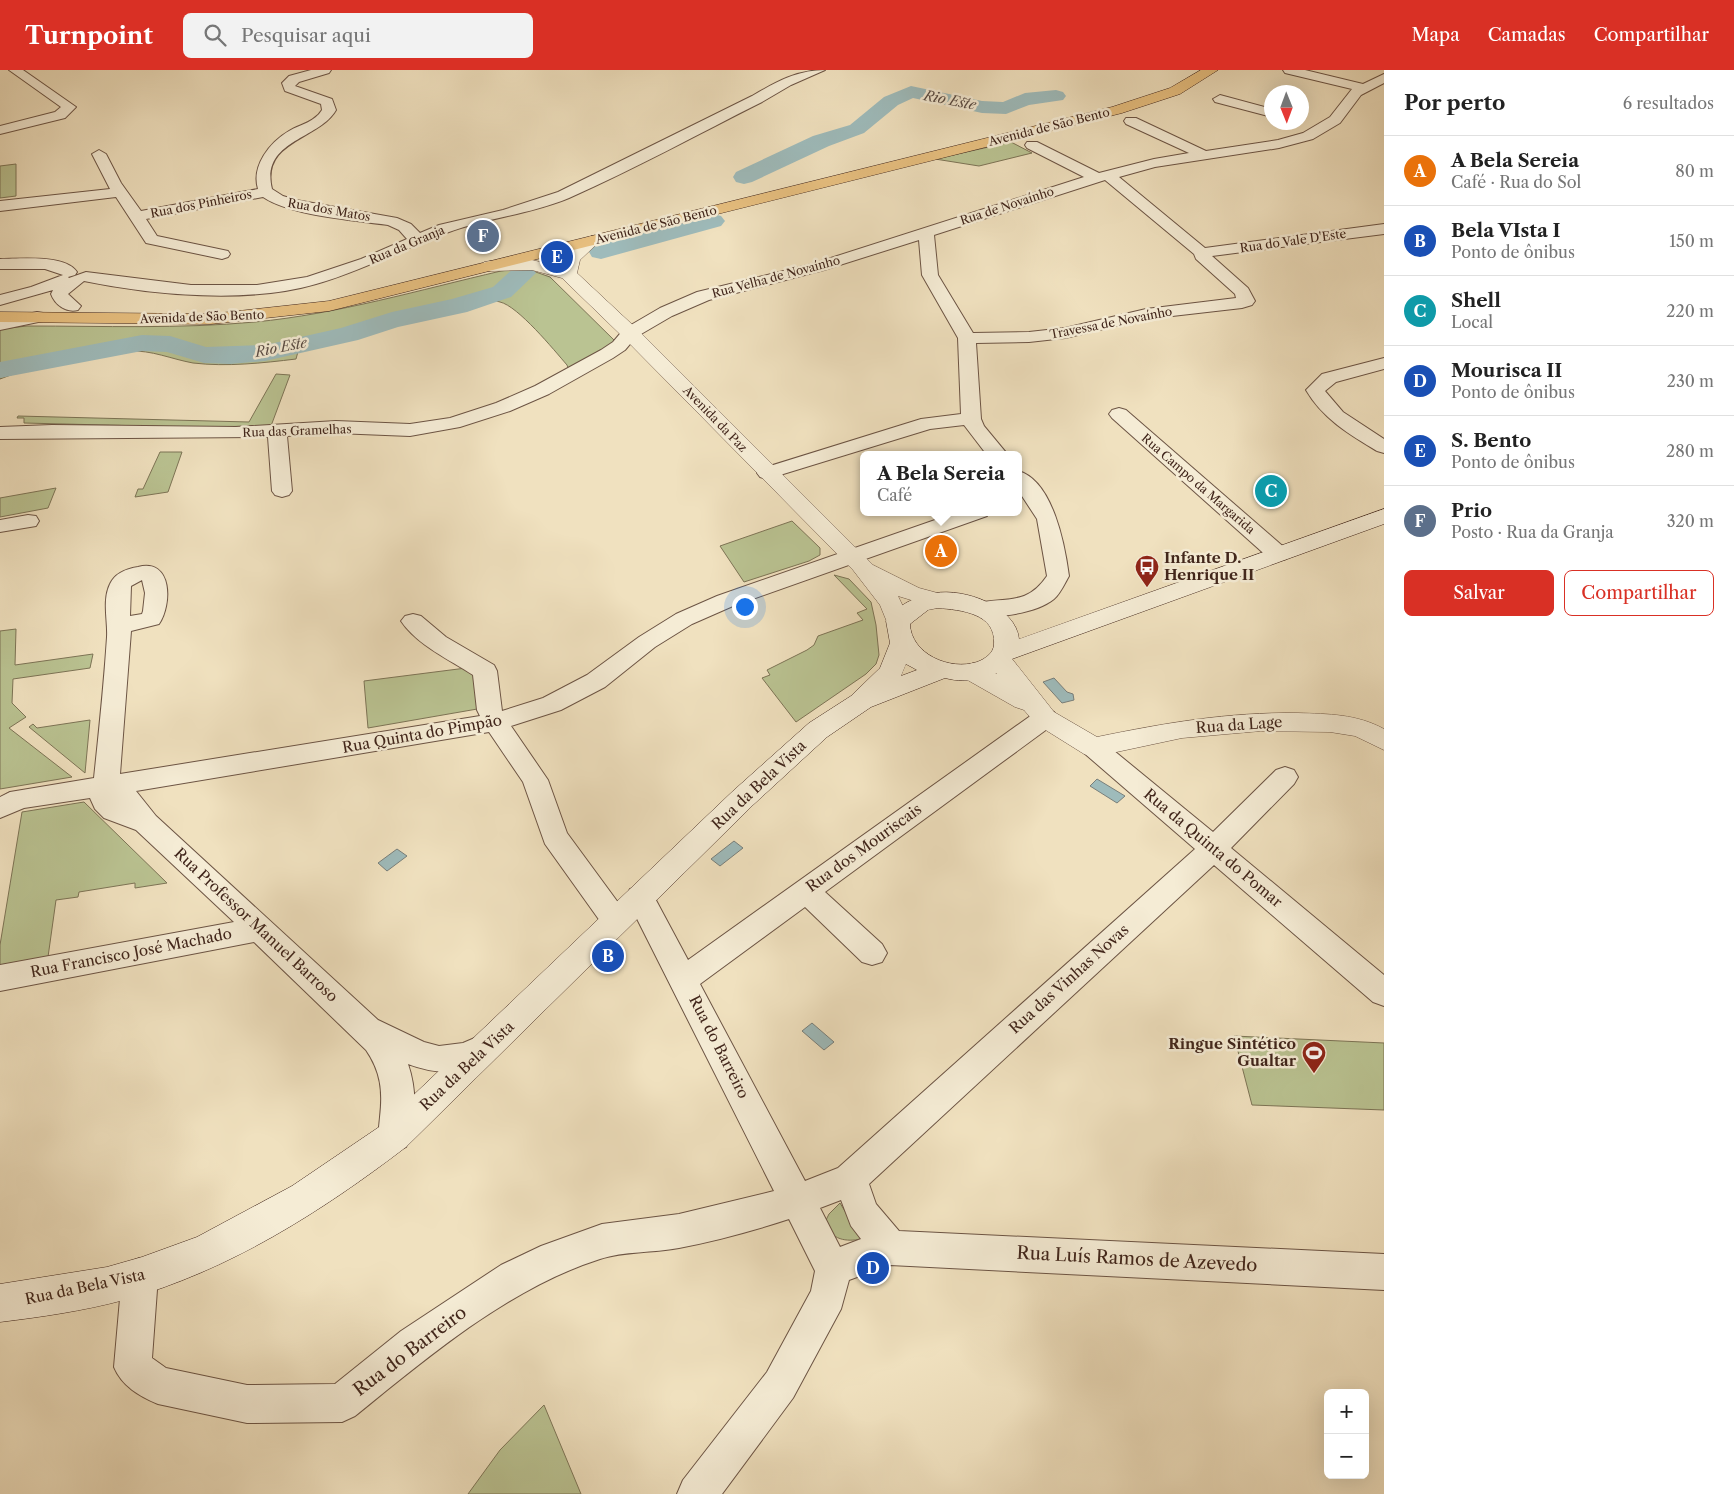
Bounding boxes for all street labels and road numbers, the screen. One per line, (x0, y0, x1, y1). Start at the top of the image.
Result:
street label: Avenida de São Bento (986, 104, 1111, 149)
street label: Rua de Novaínho (958, 183, 1056, 228)
street label: Rua dos Pinheiros (149, 186, 253, 221)
street label: Rua dos Matos (287, 195, 372, 224)
street label: Avenida de São Bento (593, 202, 718, 247)
street label: Rua da Granja (367, 222, 447, 267)
street label: Rua do Vale D'Este (1239, 226, 1347, 255)
street label: Rua Velha de Novaínho (710, 252, 842, 301)
street label: Travessa de Novaínho (1048, 303, 1173, 342)
street label: Avenida de São Bento (139, 307, 264, 326)
street label: Avenida da Paz (679, 382, 751, 455)
street label: Rua das Gramelhas (242, 421, 352, 440)
street label: Rua Campo da Margarida (1139, 430, 1259, 537)
street label: Rua Quinta do Pimpão (341, 710, 503, 757)
street label: Rua da Lage (1195, 712, 1283, 737)
street label: Rua da Bela Vista (707, 736, 810, 833)
street label: Rua da Quinta do Pomar (1140, 784, 1287, 911)
street label: Rua dos Mouriscais (802, 799, 925, 896)
street label: Rua Professor Manuel Barroso (170, 844, 342, 1006)
street label: Rua das Vinhas Novas (1005, 920, 1132, 1037)
street label: Rua Francisco José Machado (29, 924, 233, 981)
street label: Rua do Barreiro (685, 992, 754, 1102)
street label: Rua da Bela Vista (415, 1017, 518, 1114)
street label: Rua Luís Ramos de Azevedo (1016, 1242, 1258, 1276)
street label: Rua da Bela Vista (23, 1264, 147, 1309)
street label: Rua do Barreiro (349, 1301, 471, 1401)

